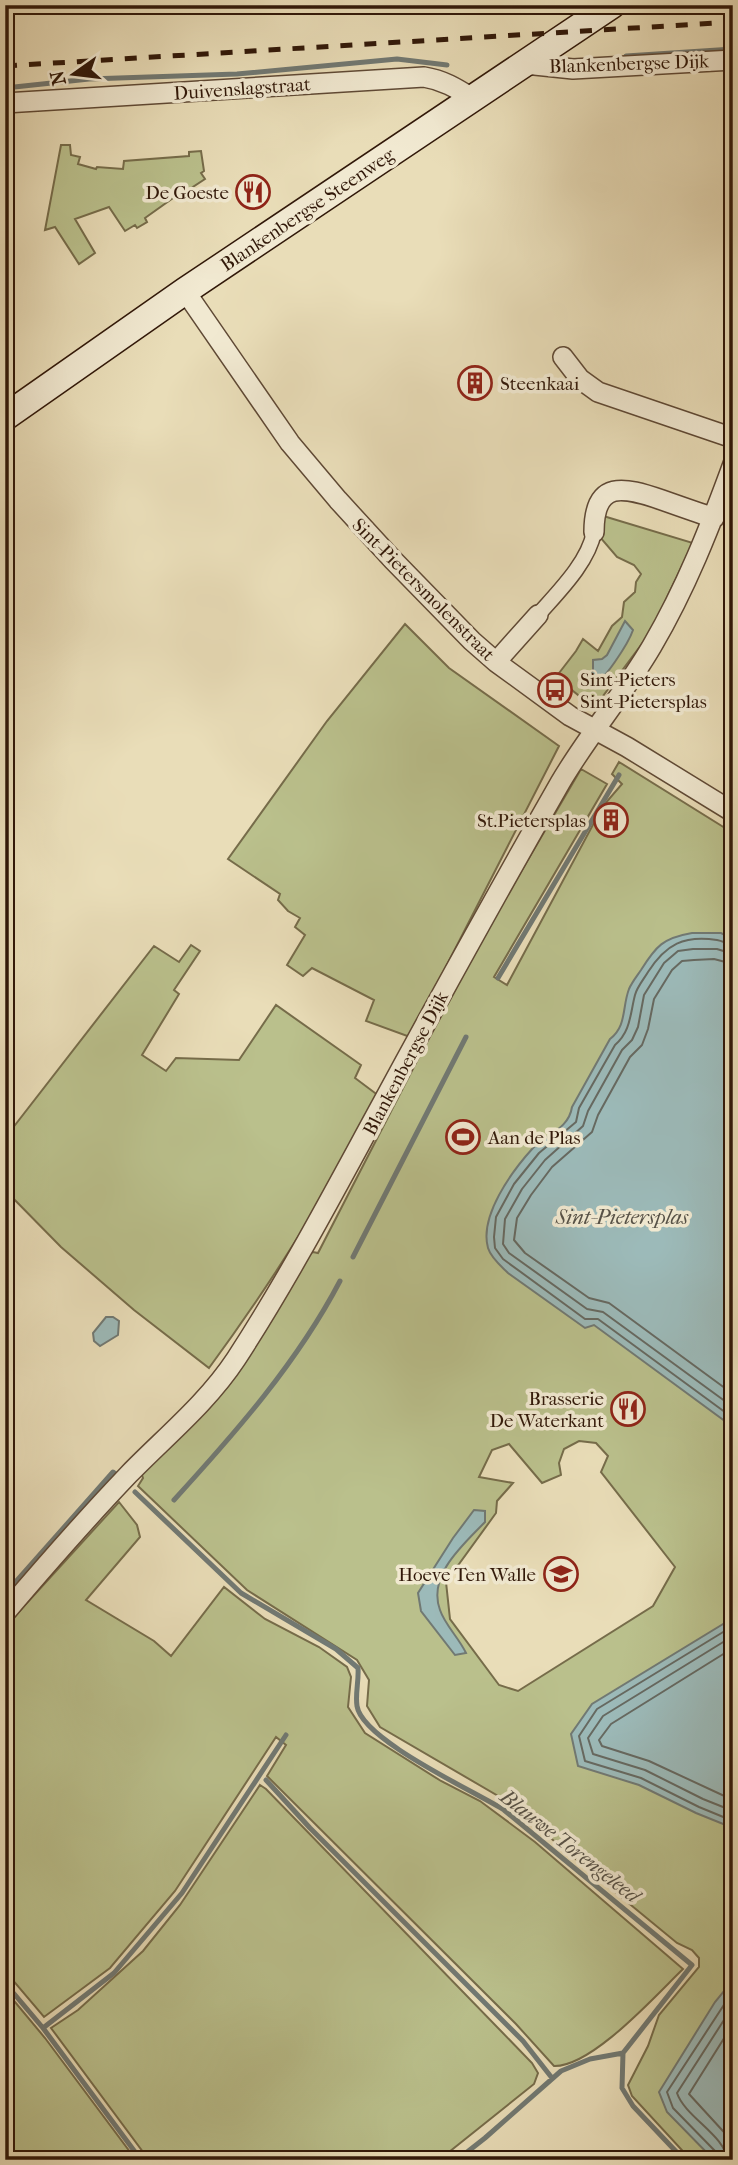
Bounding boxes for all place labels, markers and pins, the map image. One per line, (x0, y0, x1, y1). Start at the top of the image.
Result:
restaurant icon: De Goeste (234, 173, 272, 211)
place label: De Goeste (145, 182, 229, 204)
building icon: Steenkaai (456, 364, 494, 402)
place label: Steenkaai (500, 373, 580, 395)
place label: Sint-Pieters Sint-Pietersplas (580, 669, 707, 713)
bus stop icon: Sint-Pieters Sint-Pietersplas (536, 671, 574, 709)
building icon: St.Pietersplas (592, 801, 630, 839)
place label: St.Pietersplas (477, 810, 586, 832)
sports icon: Aan de Plas (444, 1118, 482, 1156)
place label: Aan de Plas (487, 1127, 581, 1149)
place label: Brasserie De Waterkant (490, 1388, 604, 1432)
restaurant icon: Brasserie De Waterkant (609, 1390, 647, 1428)
school or university icon: Hoeve Ten Walle (542, 1555, 580, 1593)
place label: Hoeve Ten Walle (398, 1564, 536, 1586)

